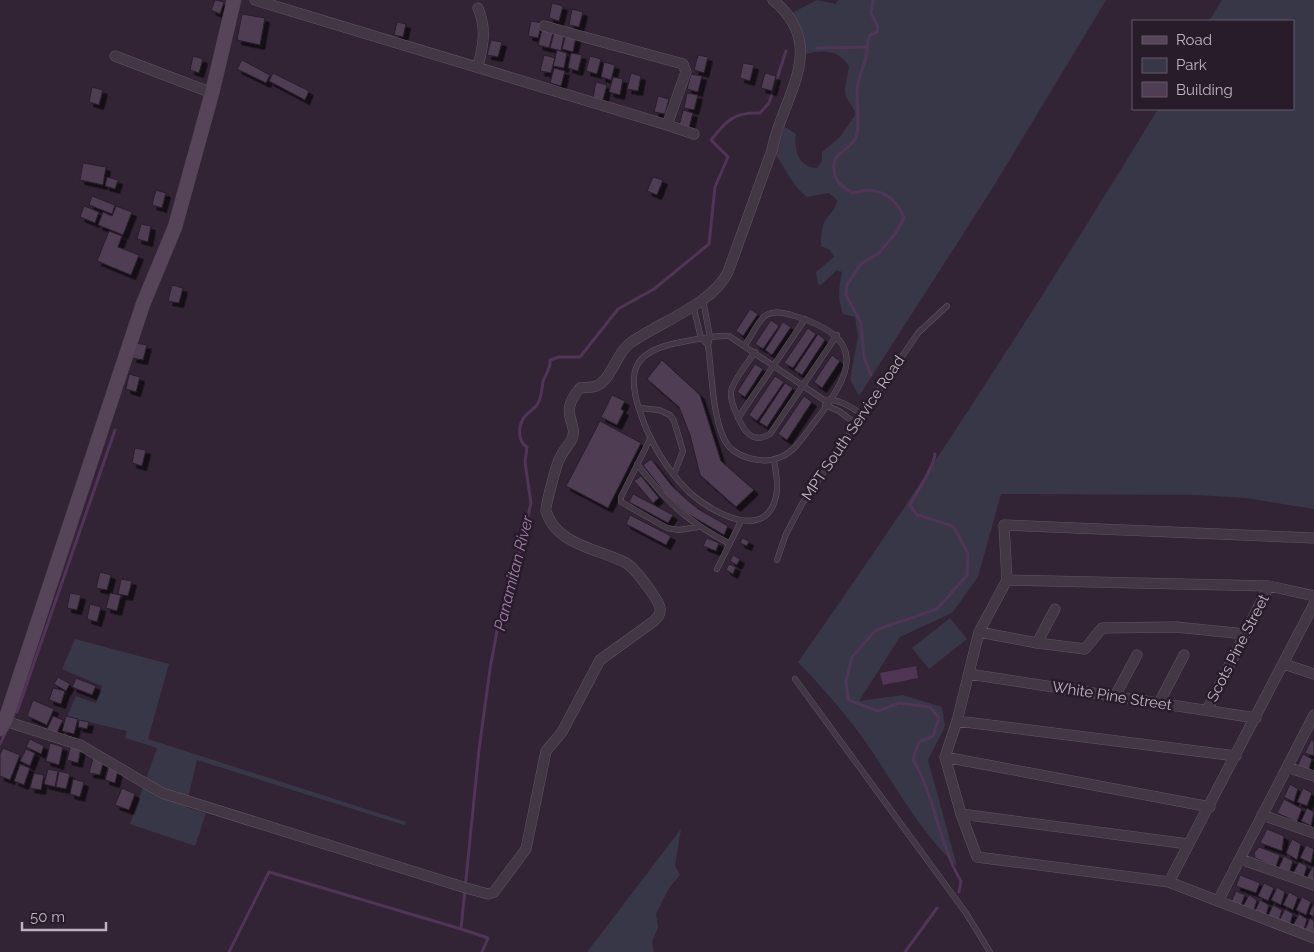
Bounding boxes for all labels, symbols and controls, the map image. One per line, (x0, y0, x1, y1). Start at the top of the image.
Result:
legend (1132, 20, 1294, 110)
text: Road (1176, 31, 1212, 49)
text: Park (1176, 56, 1207, 74)
text: Building (1176, 81, 1233, 99)
street label: MPT South Service Road (798, 352, 908, 504)
water label: Panamitan River (490, 513, 537, 633)
street label: Scots Pine Street (1203, 591, 1273, 705)
street label: White Pine Street (1051, 678, 1173, 714)
scale bar (22, 900, 106, 932)
text: 50 m (30, 908, 65, 926)

